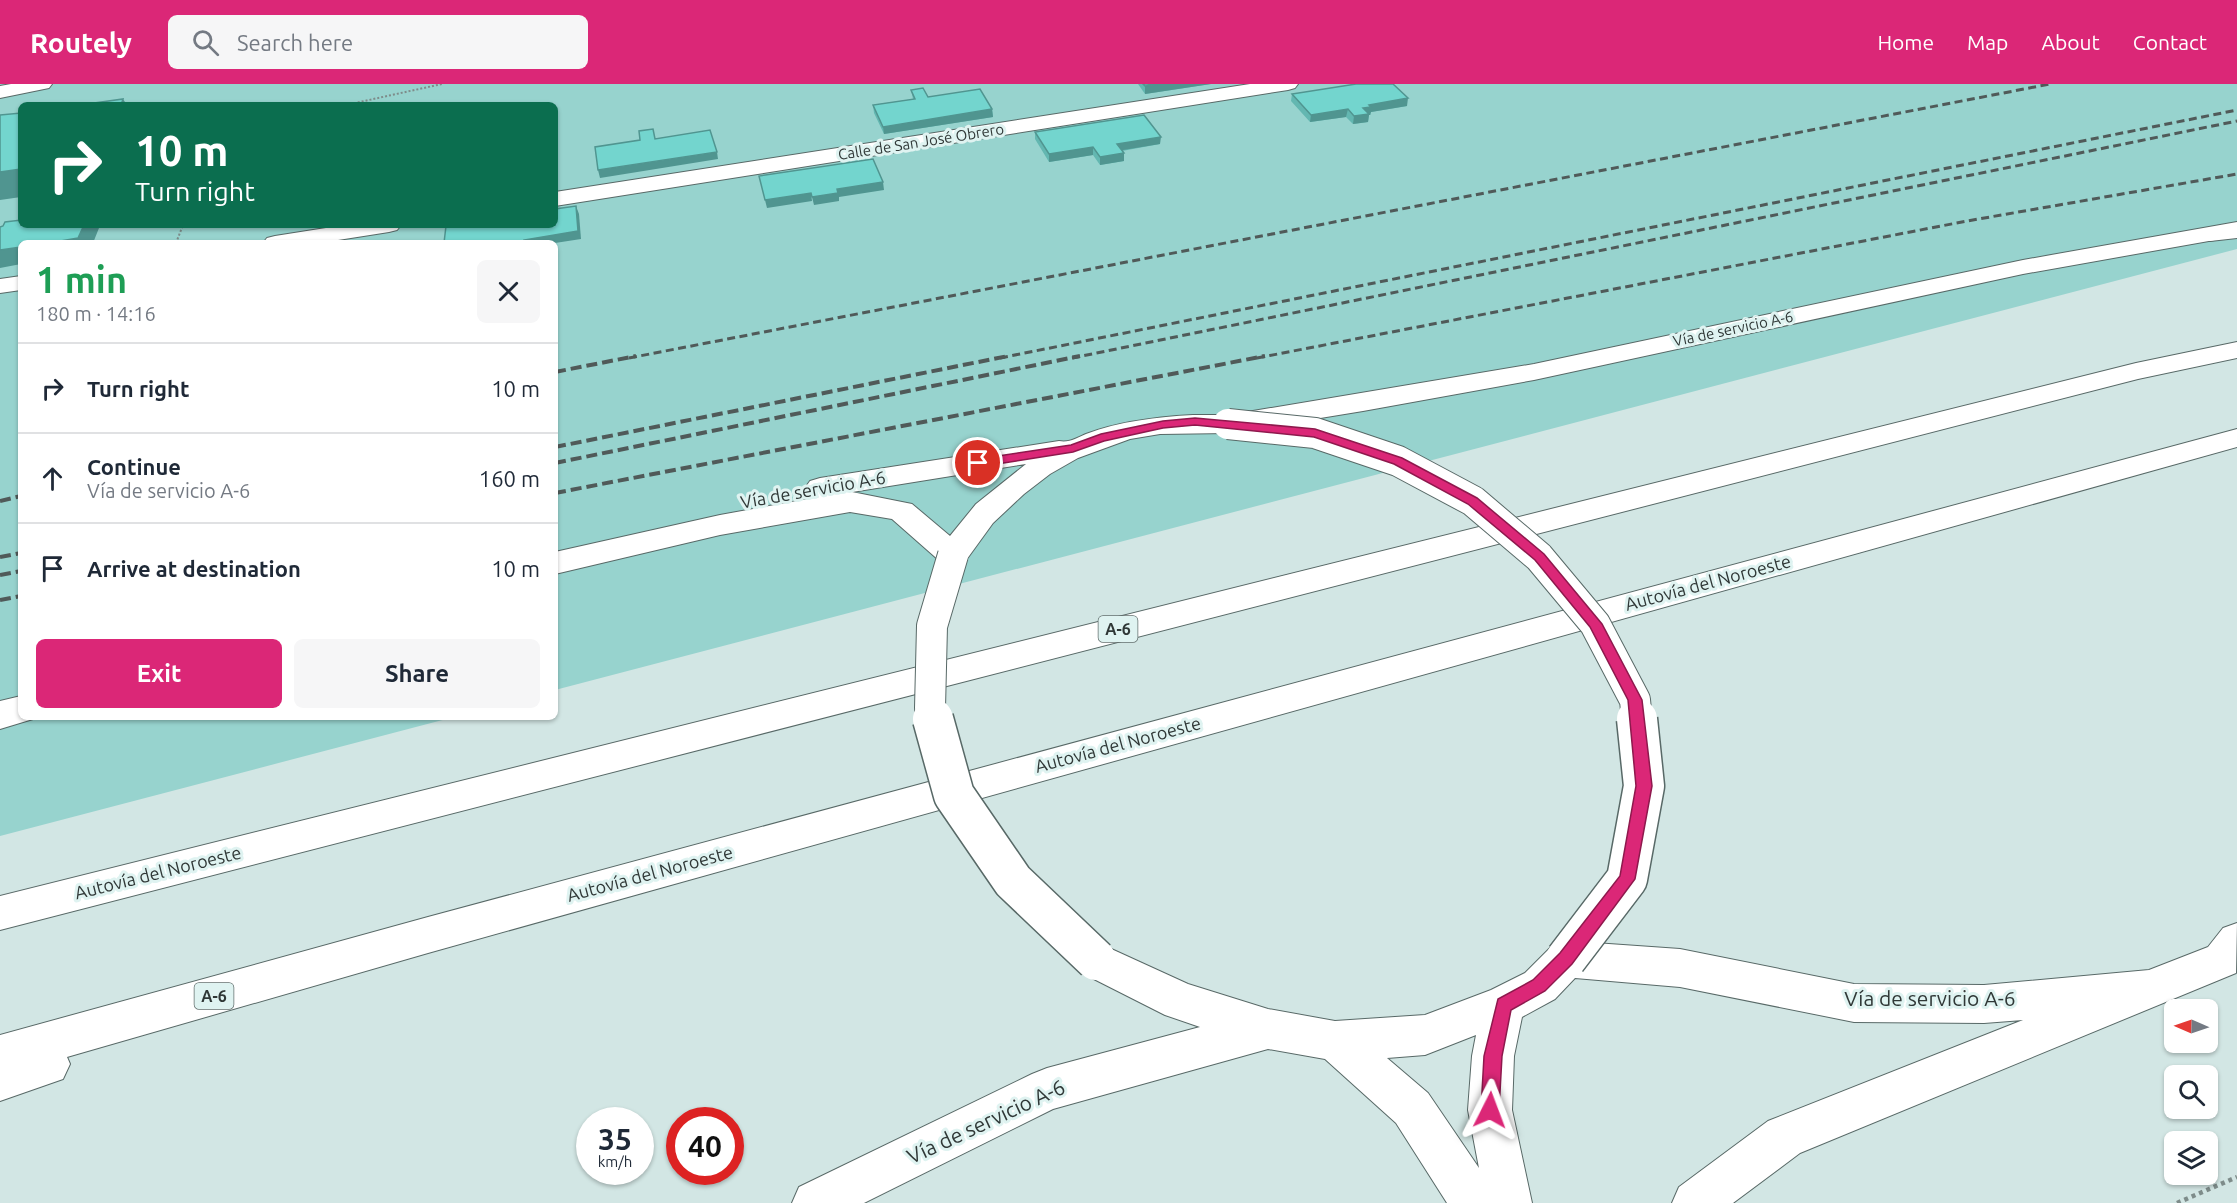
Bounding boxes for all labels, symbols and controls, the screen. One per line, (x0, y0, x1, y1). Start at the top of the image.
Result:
search box (168, 15, 588, 69)
icon: search (189, 26, 222, 59)
text: Routely (30, 27, 132, 58)
text: Search here (237, 30, 353, 55)
text: Home (1877, 30, 1934, 54)
text: Map (1967, 30, 2008, 54)
text: About (2041, 30, 2100, 54)
text: Contact (2133, 30, 2207, 54)
street label: Calle de San José Obrero (837, 120, 1005, 163)
icon: right (36, 126, 114, 204)
text: 10 m (135, 127, 229, 174)
text: Turn right (135, 176, 255, 206)
text: 1 min (36, 259, 127, 300)
button: close (477, 260, 540, 323)
text: 180 m · 14:16 (36, 302, 156, 325)
street label: Vía de servicio A-6 (1671, 307, 1795, 350)
icon: right (36, 372, 69, 405)
text: Turn right (87, 376, 189, 401)
text: 10 m (491, 376, 540, 401)
pin (952, 437, 1003, 488)
icon: arrive (961, 446, 994, 479)
text: Continue (87, 454, 181, 479)
icon: ahead (36, 462, 69, 495)
text: 160 m (479, 466, 540, 491)
street label: Vía de servicio A-6 (739, 466, 887, 512)
text: Vía de servicio A-6 (87, 479, 250, 502)
street label: Autovía del Noroeste (1623, 550, 1793, 614)
icon: arrive (36, 552, 69, 585)
text: Arrive at destination (87, 556, 301, 581)
text: 10 m (491, 556, 540, 581)
road number: A-6 (1098, 616, 1138, 642)
button: Exit (36, 639, 282, 708)
button: Share (294, 639, 540, 708)
street label: Autovía del Noroeste (1033, 712, 1203, 776)
street label: Autovía del Noroeste (565, 841, 735, 905)
street label: Autovía del Noroeste (72, 842, 243, 902)
road number: A-6 (194, 983, 234, 1009)
street label: Vía de servicio A-6 (1844, 986, 2016, 1010)
north arrow (2164, 999, 2218, 1053)
map controls (2164, 999, 2218, 1185)
button: search (2164, 1065, 2218, 1119)
street label: Vía de servicio A-6 (903, 1074, 1068, 1168)
position arrow (1458, 1078, 1522, 1142)
speed limit sign: 40 (666, 1107, 744, 1185)
text: 35 (598, 1122, 632, 1156)
button: layers (2164, 1131, 2218, 1185)
text: km/h (598, 1153, 632, 1170)

